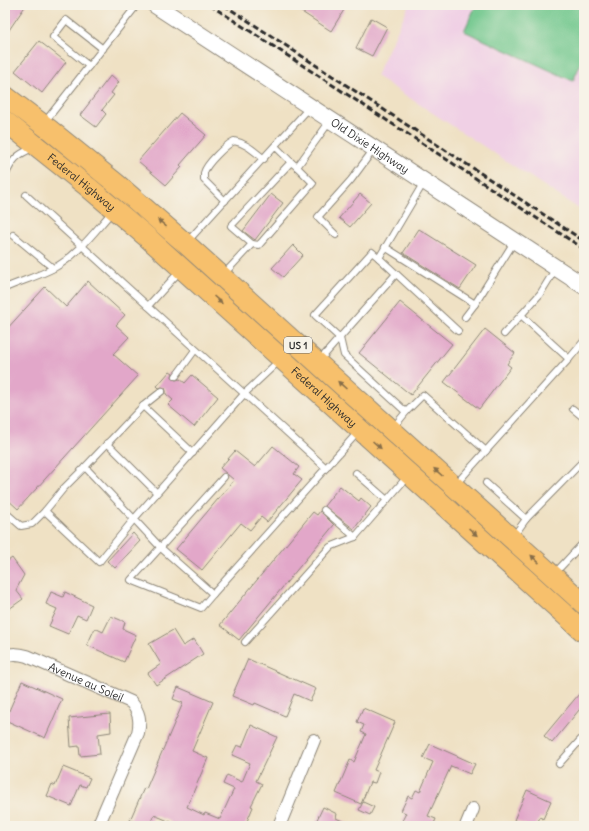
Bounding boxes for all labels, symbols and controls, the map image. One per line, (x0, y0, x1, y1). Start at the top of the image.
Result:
street label: Old Dixie Highway (328, 115, 412, 177)
street label: Federal Highway (45, 150, 118, 214)
one-way arrow (156, 218, 167, 227)
one-way arrow (213, 296, 223, 305)
road number: US 1 (284, 337, 312, 353)
street label: Federal Highway (288, 364, 360, 430)
one-way arrow (337, 380, 347, 389)
one-way arrow (371, 440, 382, 449)
one-way arrow (433, 467, 443, 477)
one-way arrow (468, 527, 478, 536)
one-way arrow (530, 555, 539, 564)
street label: Avenue au Soleil (46, 659, 126, 705)

